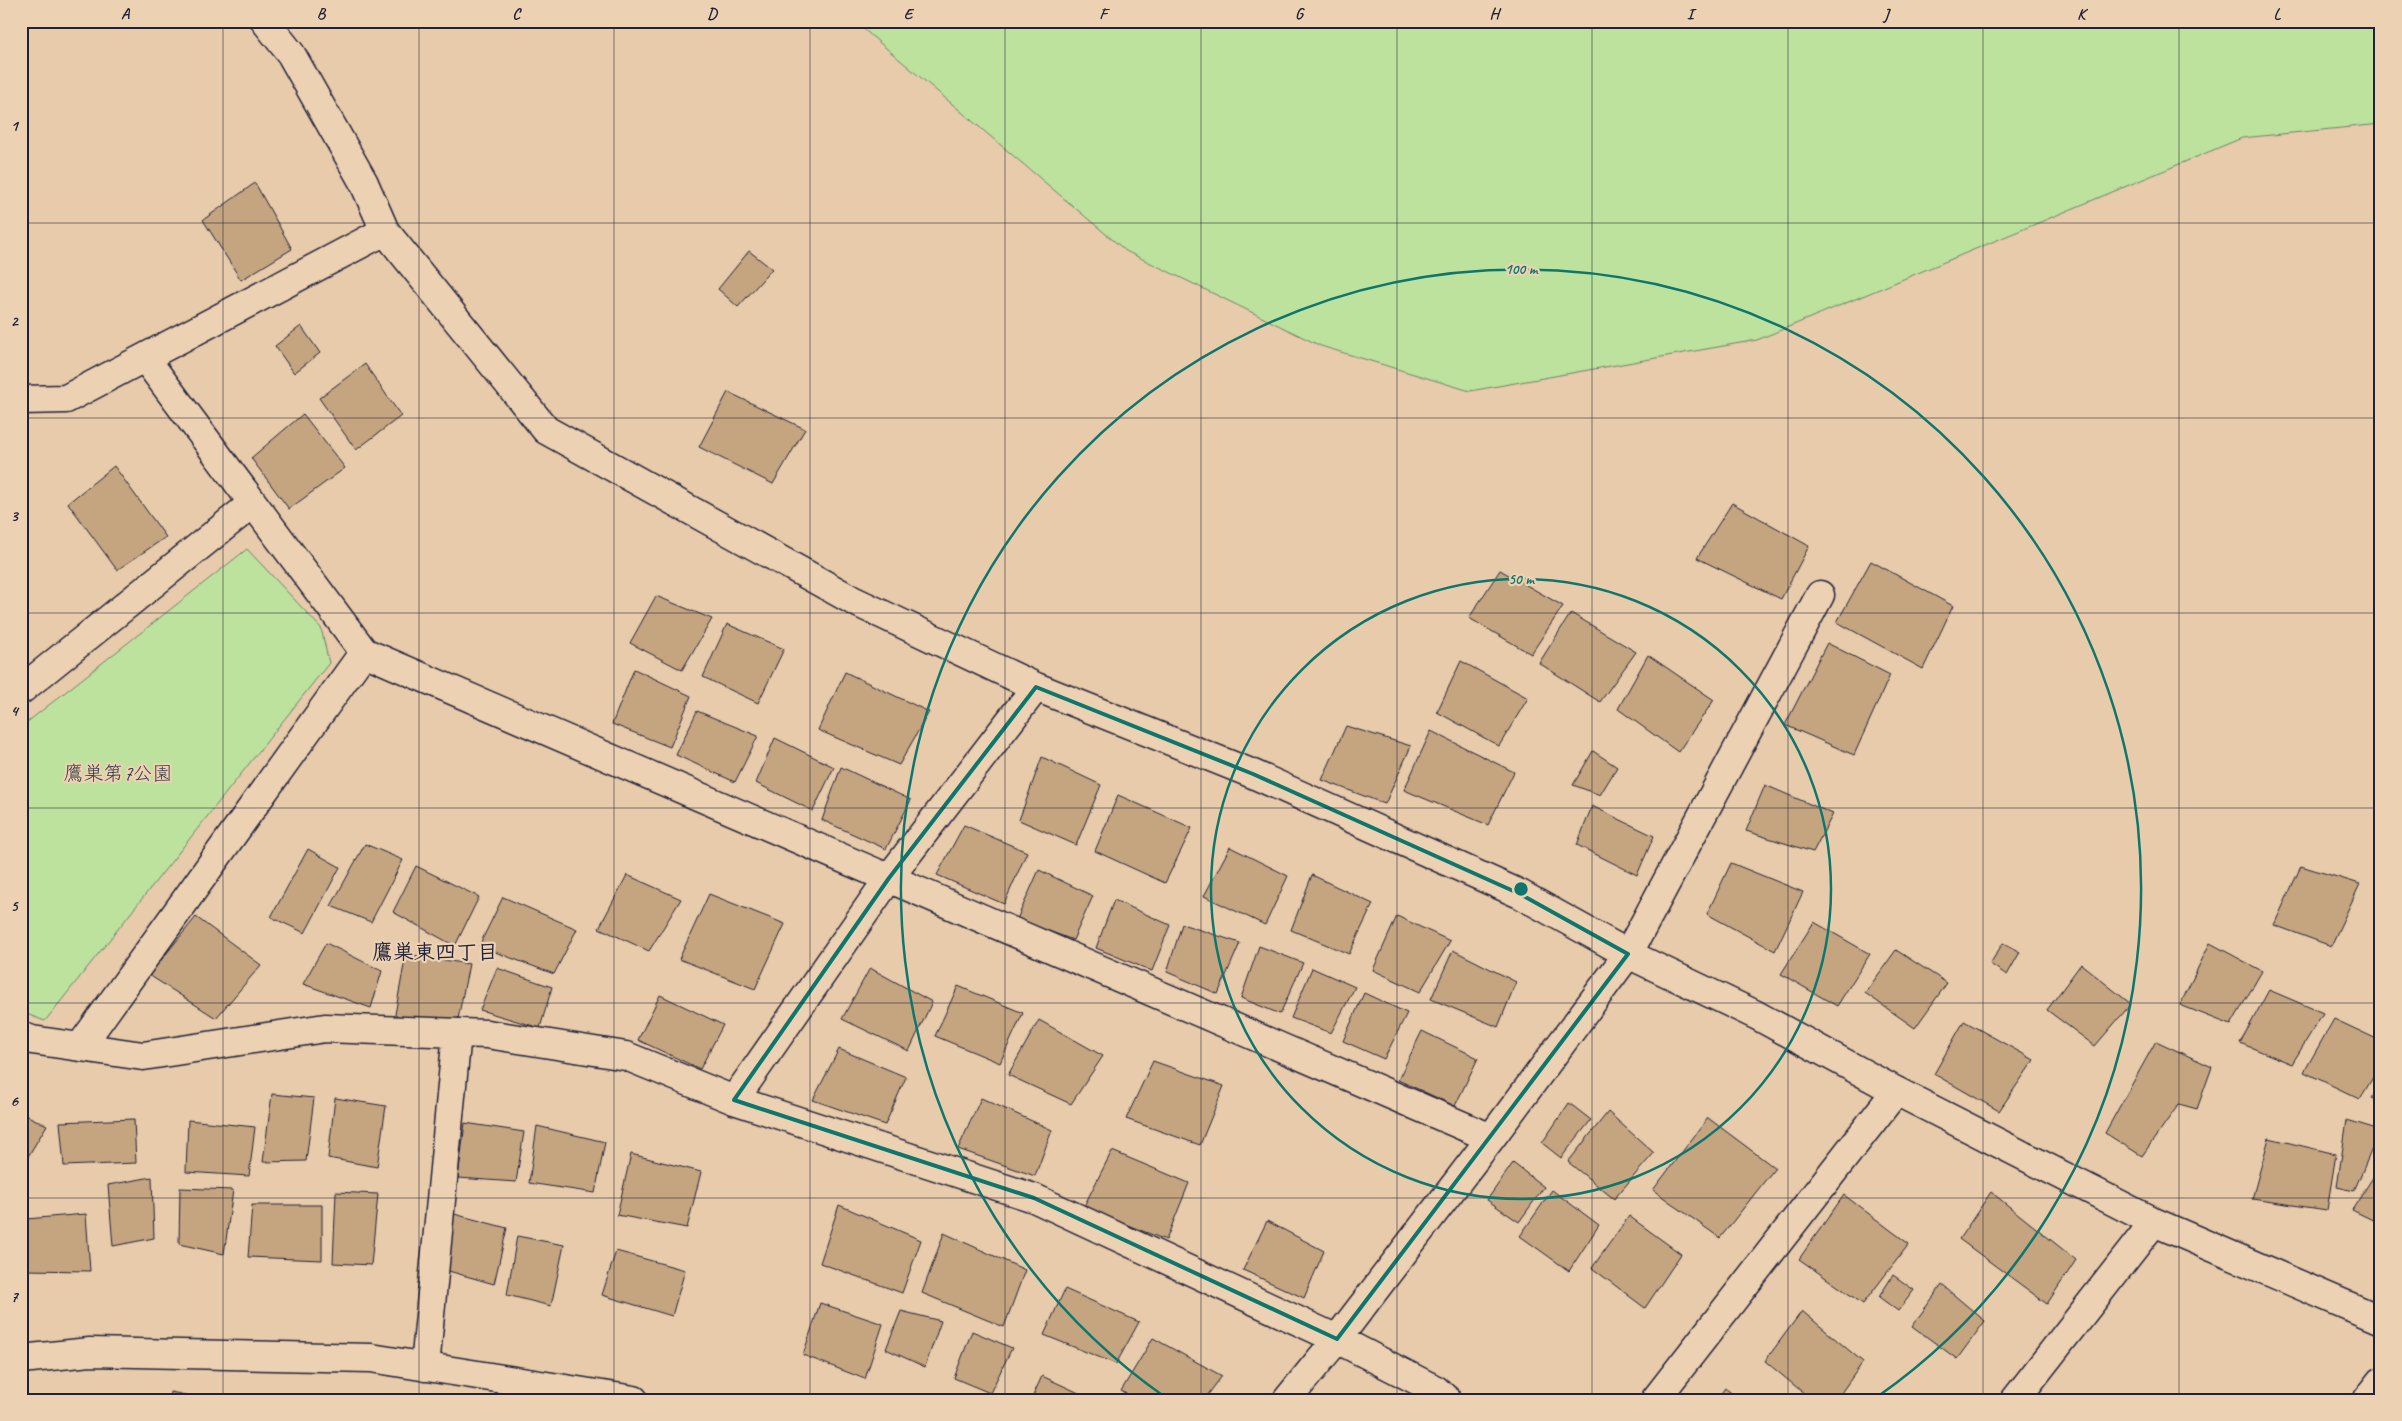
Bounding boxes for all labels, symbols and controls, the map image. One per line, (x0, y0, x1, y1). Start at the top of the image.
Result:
text: A (121, 4, 131, 24)
text: B (317, 4, 327, 24)
text: C (512, 4, 522, 24)
text: D (707, 4, 718, 24)
text: E (904, 4, 915, 24)
text: F (1099, 4, 1110, 24)
text: G (1295, 4, 1305, 24)
text: H (1489, 4, 1501, 24)
text: I (1687, 4, 1697, 24)
text: J (1882, 4, 1891, 24)
text: K (2077, 4, 2089, 24)
text: L (2274, 4, 2282, 24)
text: 1 (10, 116, 19, 136)
text: 100 m (1505, 260, 1539, 279)
text: 2 (10, 311, 19, 331)
text: 3 (10, 506, 19, 526)
text: 50 m (1508, 570, 1535, 589)
text: 4 (10, 701, 19, 721)
park label: 鷹巣第7公園 (64, 761, 173, 786)
centre of rings (1512, 880, 1530, 898)
text: 5 (11, 896, 20, 916)
district label: 鷹巣東四丁目 (372, 939, 498, 965)
text: 6 (10, 1091, 19, 1111)
text: 7 (10, 1287, 19, 1307)

